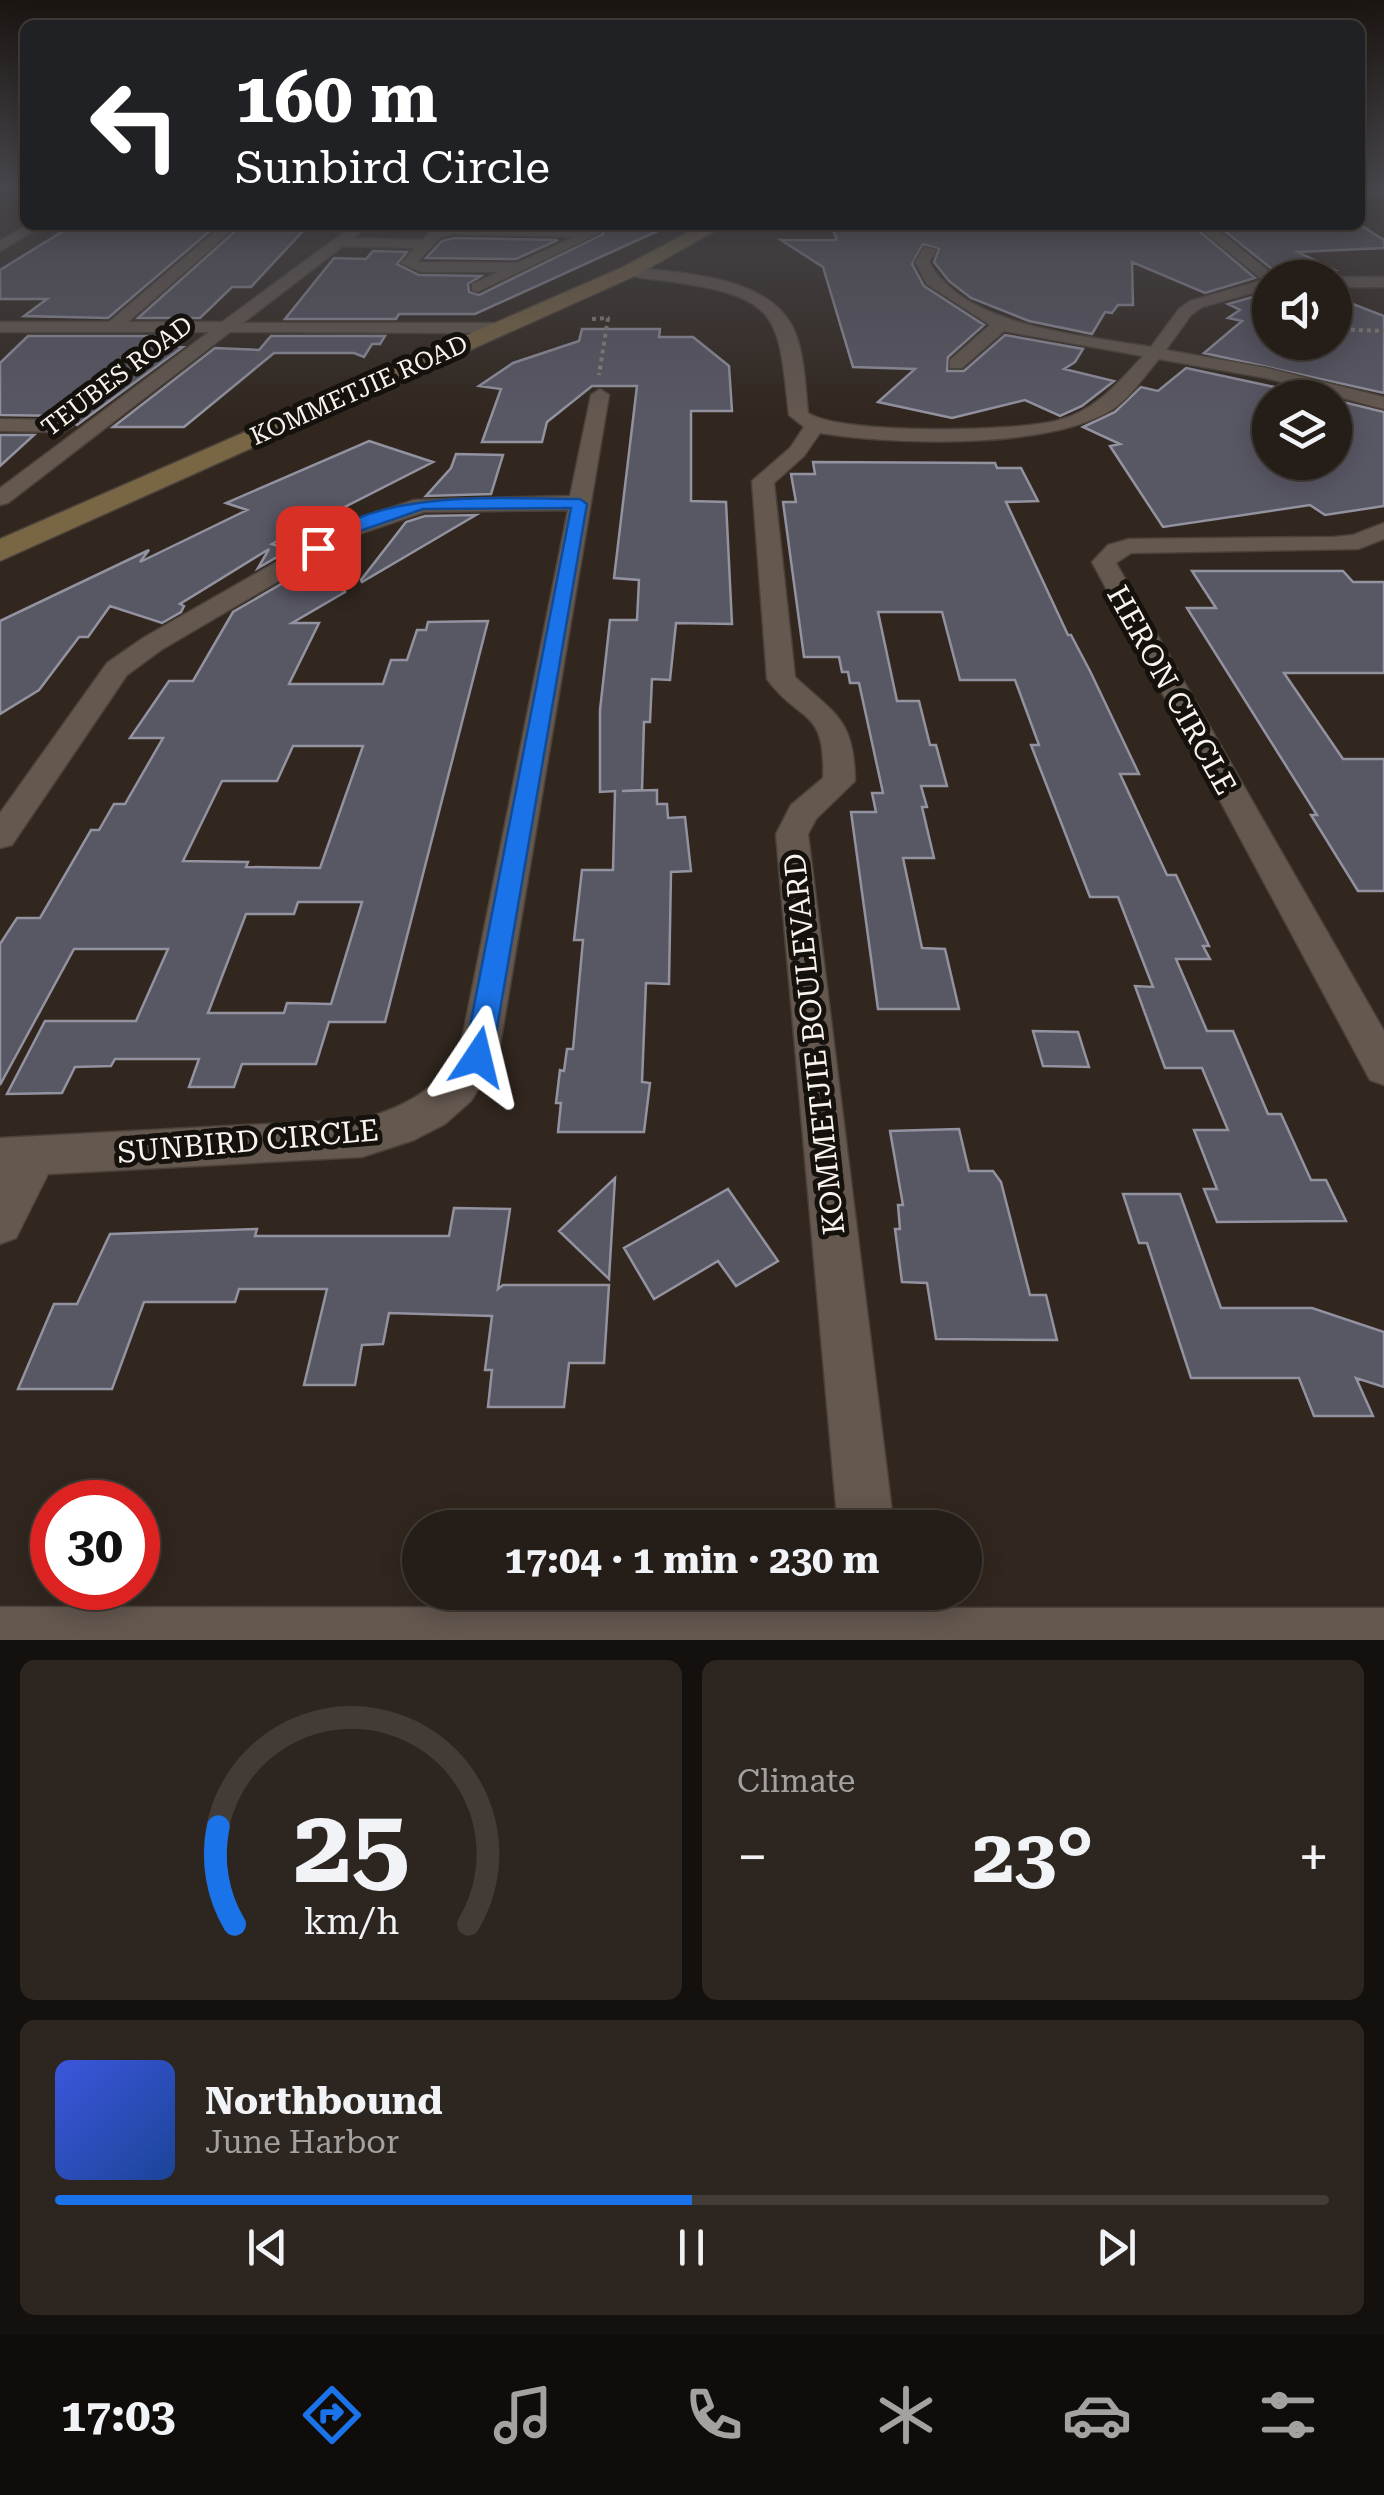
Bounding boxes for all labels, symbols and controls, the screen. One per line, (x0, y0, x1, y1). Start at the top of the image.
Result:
text: 160 m (235, 57, 438, 139)
icon: left (70, 60, 200, 190)
text: Sunbird Circle (235, 141, 550, 194)
map controls (1252, 260, 1352, 480)
button: sound (1252, 260, 1352, 360)
street label: TEUBES ROAD (36, 310, 198, 442)
street label: KOMMETJIE ROAD (246, 329, 472, 451)
button: layers (1252, 380, 1352, 480)
pin (276, 506, 361, 591)
icon: arrive (291, 521, 346, 576)
street label: HERON CIRCLE (1100, 580, 1244, 800)
street label: KOMMETJIE BOULEVARD (777, 851, 851, 1237)
position arrow (426, 1005, 530, 1109)
street label: SUNBIRD CIRCLE (116, 1112, 380, 1170)
speed limit sign: 30 (30, 1480, 160, 1610)
text: 17:04 · 1 min · 230 m (505, 1538, 879, 1582)
text: Climate (737, 1762, 855, 1800)
text: 25 (293, 1786, 409, 1907)
text: 23° (972, 1812, 1094, 1900)
text: − (737, 1825, 768, 1889)
text: + (1298, 1825, 1329, 1889)
text: km/h (303, 1901, 399, 1943)
text: Northbound (205, 2079, 443, 2123)
text: June Harbor (205, 2123, 399, 2161)
icon: previous (240, 2220, 295, 2275)
icon: pause (664, 2220, 719, 2275)
icon: next (1089, 2220, 1144, 2275)
icon: directions (297, 2380, 367, 2450)
icon: music (488, 2380, 558, 2450)
icon: phone (679, 2380, 749, 2450)
icon: climate (871, 2380, 941, 2450)
icon: car (1062, 2380, 1132, 2450)
icon: filters (1253, 2380, 1323, 2450)
text: 17:03 (61, 2389, 176, 2442)

